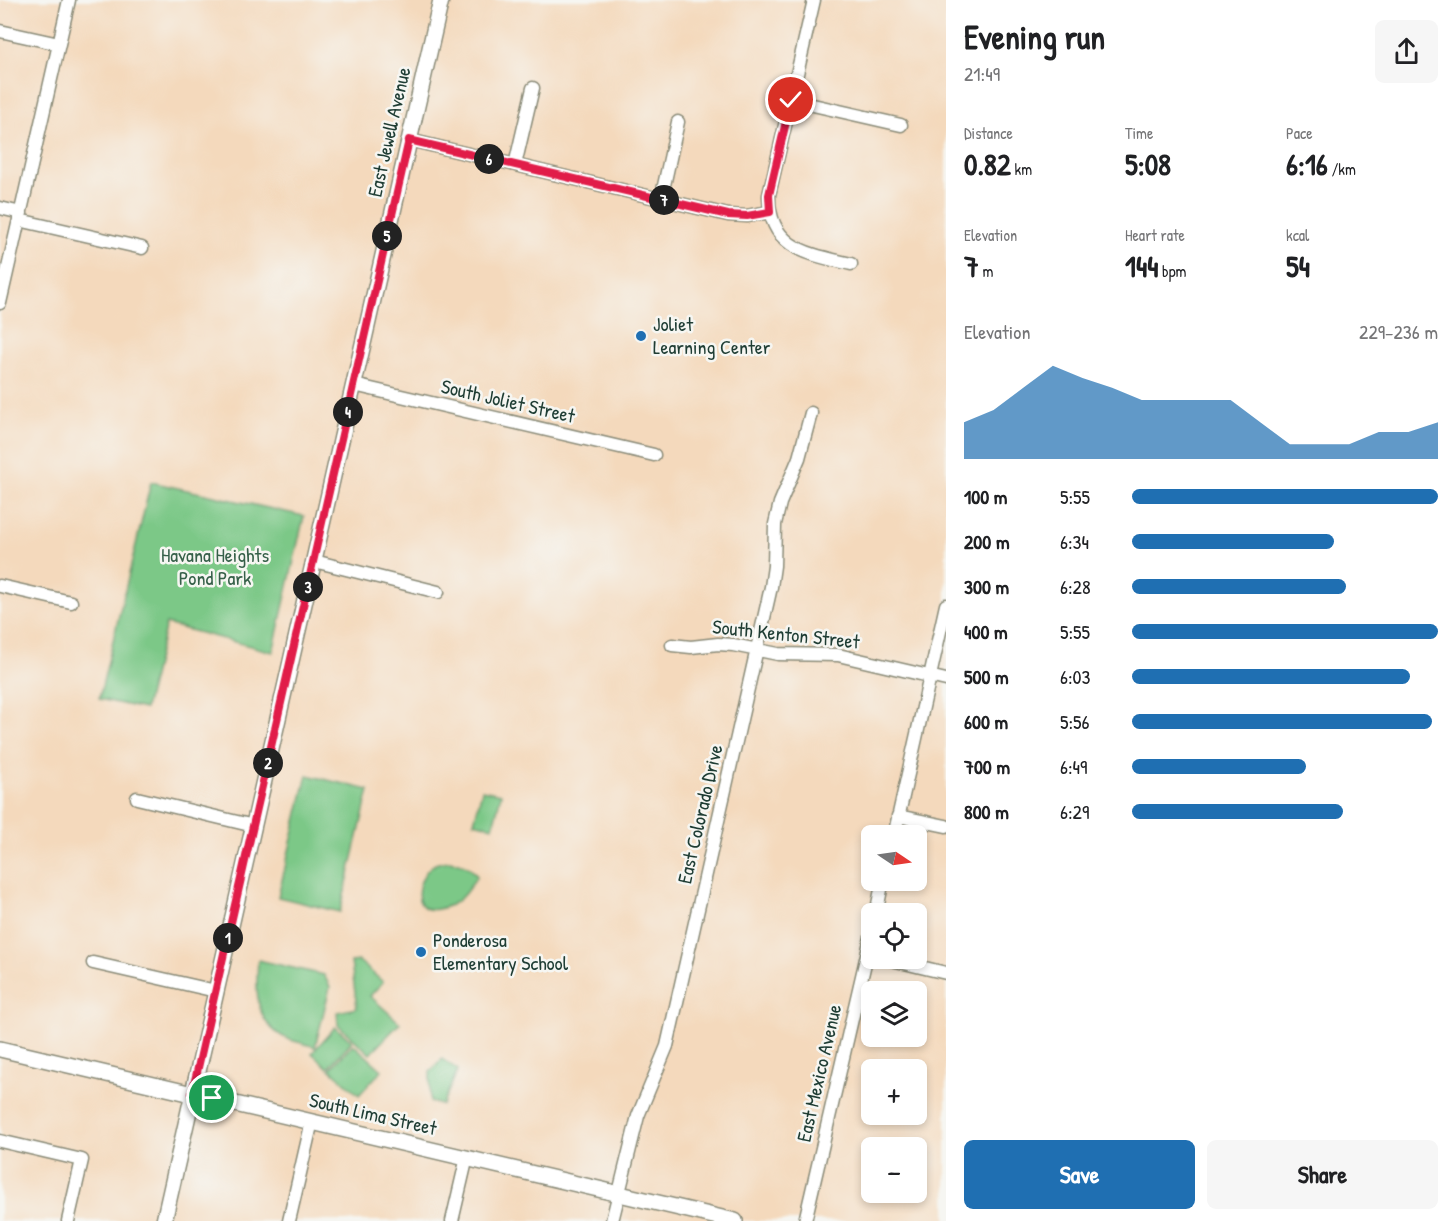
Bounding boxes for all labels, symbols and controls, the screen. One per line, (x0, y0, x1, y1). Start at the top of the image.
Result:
text: Evening run (964, 15, 1105, 59)
button: share (1375, 20, 1438, 83)
text: 21:49 (964, 60, 1000, 87)
street label: East Jewell Avenue (360, 64, 417, 199)
pin (765, 74, 816, 125)
icon: check (774, 83, 807, 116)
text: Distance (964, 122, 1013, 144)
text: Time (1125, 122, 1153, 144)
text: Pace (1286, 122, 1313, 144)
pin: 6 (474, 144, 504, 174)
text: 0.82 (964, 144, 1011, 184)
text: 5:08 (1125, 144, 1171, 184)
text: 6:16 (1286, 144, 1328, 184)
text: 6 (486, 148, 492, 170)
text: km (1011, 158, 1032, 180)
text: /km (1328, 158, 1356, 180)
pin: 7 (649, 185, 679, 215)
text: 7 (660, 189, 668, 211)
pin: 5 (372, 221, 402, 251)
text: Elevation (964, 224, 1017, 246)
text: Heart rate (1125, 224, 1185, 246)
text: kcal (1286, 224, 1309, 246)
text: 5 (384, 225, 390, 247)
text: 7 (964, 246, 979, 286)
text: 144 (1125, 246, 1158, 286)
text: 54 (1286, 246, 1310, 286)
text: m (979, 260, 993, 282)
text: bpm (1158, 260, 1186, 282)
place label: Joliet Learning Center (653, 310, 771, 360)
text: Elevation (964, 318, 1030, 345)
text: 229–236 m (1359, 318, 1438, 345)
marker: Joliet Learning Center (634, 329, 648, 343)
street label: South Joliet Street (439, 372, 579, 429)
pin: 4 (333, 397, 363, 427)
text: 4 (345, 401, 351, 423)
text: 100 m (964, 483, 1007, 510)
text: 5:55 (1060, 483, 1090, 510)
text: 200 m (964, 528, 1009, 555)
text: 6:34 (1060, 528, 1089, 555)
park label: Havana Heights Pond Park (161, 541, 269, 591)
pin: 3 (293, 572, 323, 602)
text: 300 m (964, 573, 1009, 600)
text: 6:28 (1060, 573, 1091, 600)
text: 3 (304, 576, 312, 598)
street label: South Kenton Street (711, 612, 862, 655)
text: 400 m (964, 618, 1008, 645)
text: 5:55 (1060, 618, 1090, 645)
text: 500 m (964, 663, 1009, 690)
text: 6:03 (1060, 663, 1091, 690)
text: 600 m (964, 708, 1008, 735)
text: 5:56 (1060, 708, 1090, 735)
street label: East Colorado Drive (670, 742, 729, 886)
pin: 2 (253, 748, 283, 778)
text: 2 (264, 752, 272, 774)
text: 700 m (964, 753, 1010, 780)
text: 6:49 (1060, 753, 1087, 780)
text: 800 m (964, 798, 1009, 825)
text: 6:29 (1060, 798, 1089, 825)
north arrow (861, 825, 927, 891)
map controls (861, 825, 927, 1203)
button: locate (861, 903, 927, 969)
pin: 1 (213, 923, 243, 953)
place label: Ponderosa Elementary School (433, 926, 569, 976)
text: 1 (225, 927, 231, 949)
marker: Ponderosa Elementary School (414, 945, 428, 959)
button: layers (861, 981, 927, 1047)
street label: East Mexico Avenue (790, 1001, 847, 1144)
button: + (861, 1059, 927, 1125)
pin (186, 1072, 237, 1123)
icon: arrive (195, 1081, 228, 1114)
street label: South Lima Street (307, 1086, 440, 1141)
button: − (861, 1137, 927, 1203)
button: Save (964, 1140, 1195, 1209)
button: Share (1207, 1140, 1438, 1209)

